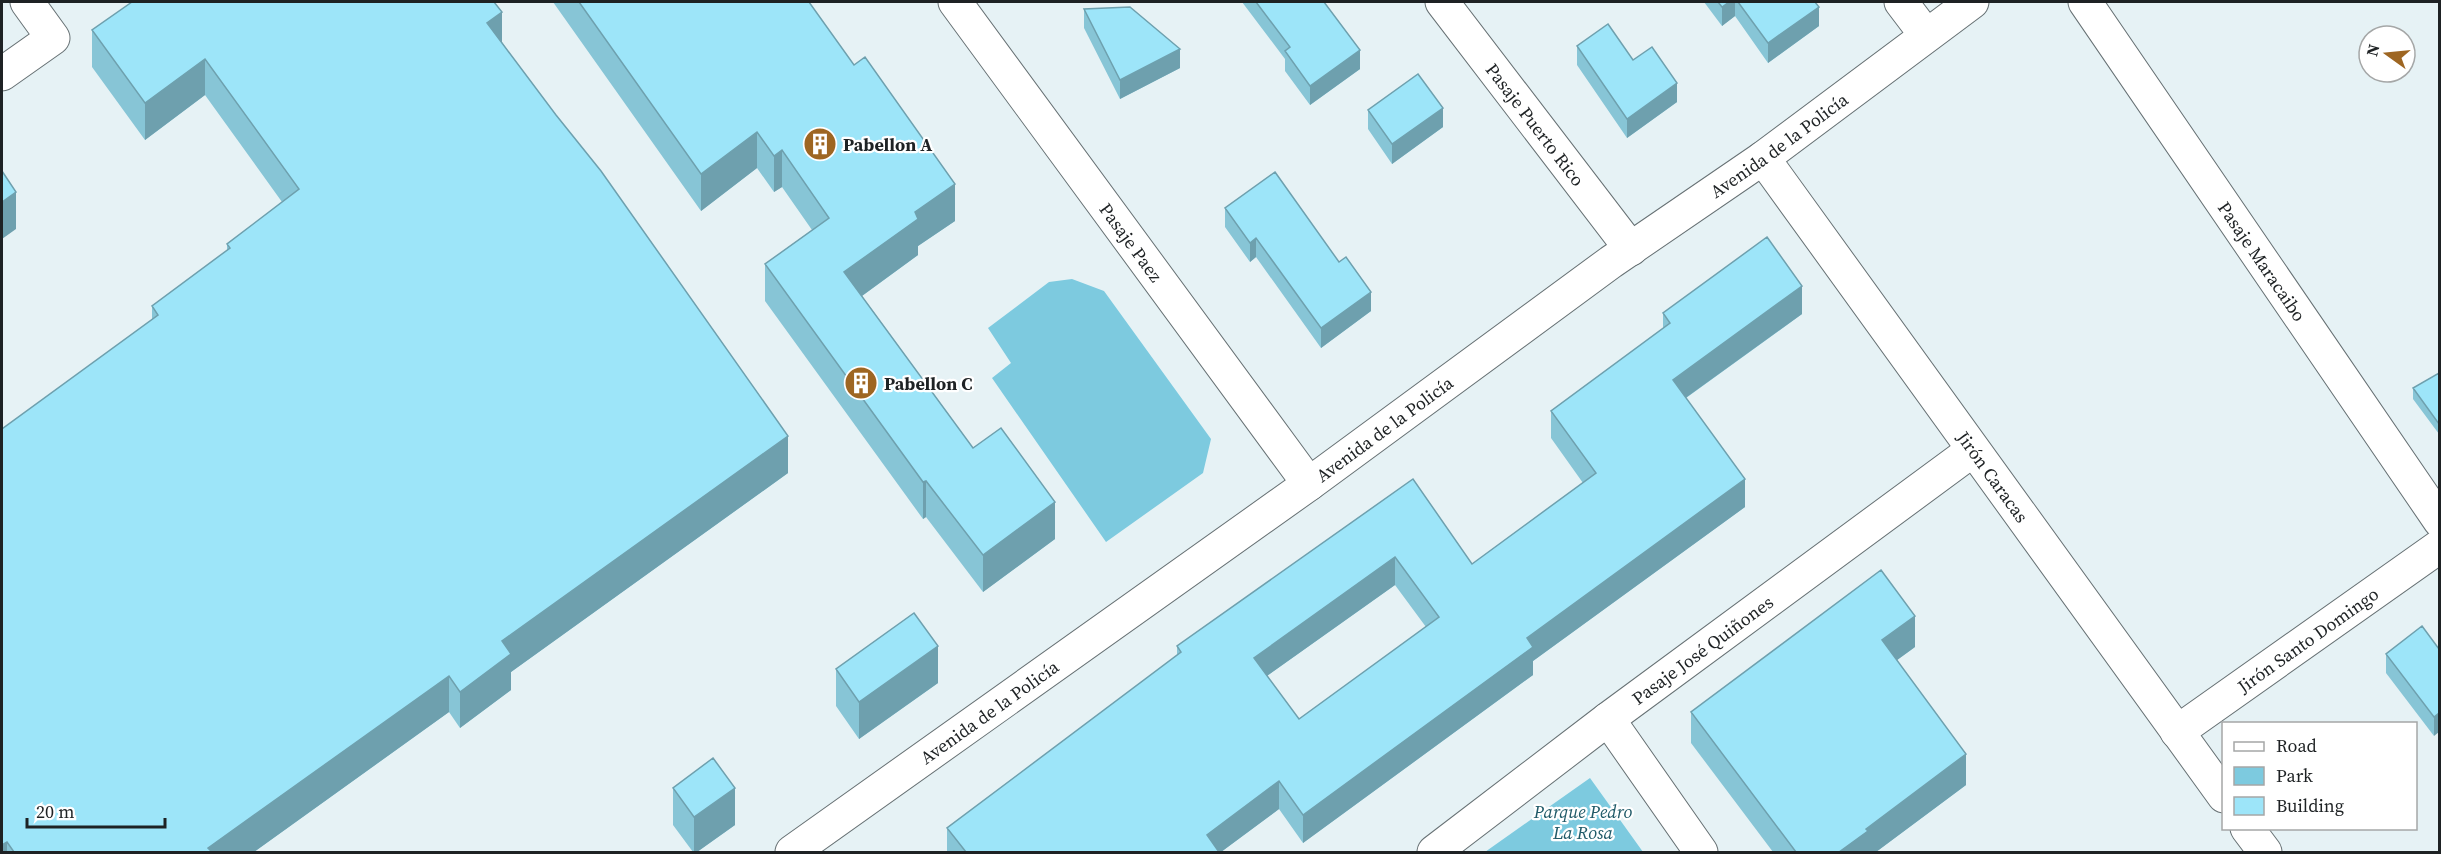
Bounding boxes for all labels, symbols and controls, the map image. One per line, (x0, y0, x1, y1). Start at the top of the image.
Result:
north arrow (2357, 24, 2417, 84)
text: N (2360, 41, 2385, 59)
street label: Pasaje Puerto Rico (1480, 58, 1591, 191)
street label: Avenida de la Policía (1705, 86, 1853, 203)
building icon: Pabellon A (802, 126, 838, 162)
place label: Pabellon A (843, 132, 932, 157)
street label: Pasaje Maracaibo (2212, 196, 2312, 326)
street label: Pasaje Paez (1094, 198, 1169, 287)
building icon: Pabellon C (843, 365, 879, 401)
street label: Avenida de la Policía (1310, 369, 1459, 488)
place label: Pabellon C (884, 371, 972, 396)
street label: Jirón Caracas (1951, 425, 2035, 527)
street label: Jirón Santo Domingo (2231, 581, 2383, 699)
street label: Pasaje José Quiñones (1626, 589, 1778, 710)
street label: Avenida de la Policía (915, 653, 1064, 770)
legend (2222, 722, 2417, 830)
text: Road (2276, 733, 2317, 758)
text: Park (2276, 763, 2313, 788)
scale bar (27, 791, 165, 829)
text: Building (2276, 793, 2344, 818)
text: 20 m (36, 799, 74, 824)
park label: Parque Pedro La Rosa (1533, 799, 1632, 845)

